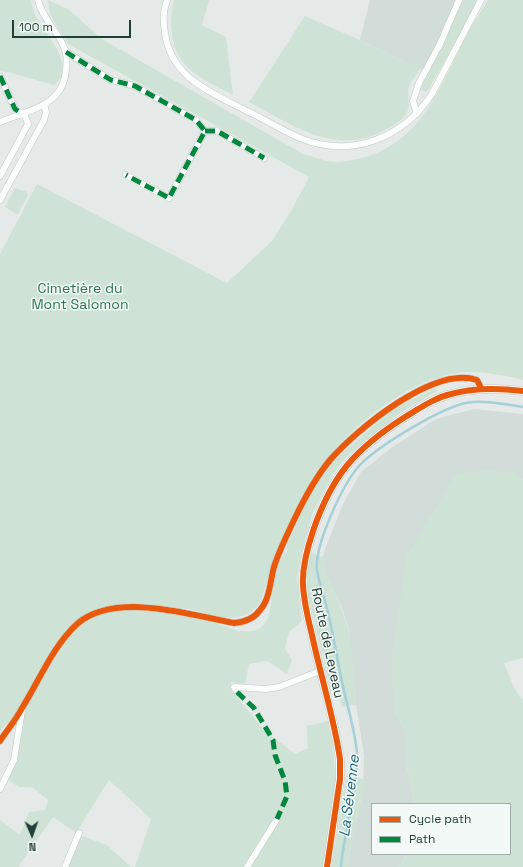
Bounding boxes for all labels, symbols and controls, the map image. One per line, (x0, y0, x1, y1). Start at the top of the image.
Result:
scale bar (14, 12, 133, 38)
text: 100 m (19, 19, 53, 35)
park label: Cimetière du Mont Salomon (31, 281, 129, 314)
street label: Route de Leveau (307, 586, 347, 700)
water label: La Sévenne (336, 754, 364, 838)
legend (371, 803, 511, 855)
text: Cycle path (409, 811, 471, 827)
north arrow (12, 815, 52, 855)
text: Path (409, 831, 435, 847)
text: N (28, 840, 36, 854)

